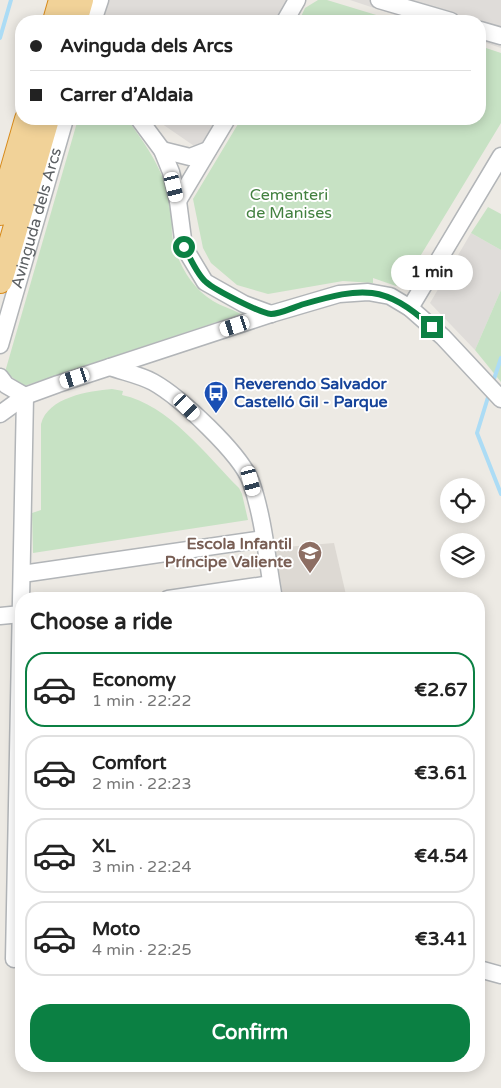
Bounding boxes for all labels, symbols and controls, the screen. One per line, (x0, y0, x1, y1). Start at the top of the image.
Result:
text: Avinguda dels Arcs (60, 35, 233, 57)
text: Carrer d’Aldaia (60, 84, 194, 106)
street label: Avinguda dels Arcs (7, 145, 66, 291)
car (163, 171, 184, 203)
park label: Cementeri de Manises (246, 185, 332, 223)
route start (173, 236, 195, 258)
callout: 1 min (391, 255, 473, 290)
text: 1 min (411, 262, 453, 282)
car (218, 314, 251, 338)
route end (421, 316, 443, 338)
car (58, 366, 91, 390)
place label: Reverendo Salvador Castelló Gil - Parque (234, 374, 388, 412)
bus stop icon: Reverendo Salvador Castelló Gil - Parque (203, 380, 229, 414)
car (171, 391, 202, 423)
car (239, 465, 262, 497)
map controls (440, 478, 485, 578)
button: locate (440, 478, 485, 523)
button: layers (440, 533, 485, 578)
place label: Escola Infantil Príncipe Valiente (165, 534, 292, 572)
school or university icon: Escola Infantil Príncipe Valiente (297, 540, 323, 574)
text: Choose a ride (30, 609, 173, 635)
icon: car (32, 667, 77, 712)
text: Economy (92, 669, 176, 691)
text: €2.67 (414, 679, 468, 701)
text: 1 min · 22:22 (92, 691, 191, 711)
icon: car (32, 750, 77, 795)
text: Comfort (92, 752, 166, 774)
text: €3.61 (414, 762, 468, 784)
text: 2 min · 22:23 (92, 774, 191, 794)
icon: car (32, 833, 77, 878)
text: XL (92, 835, 116, 857)
text: €4.54 (414, 845, 468, 867)
text: 3 min · 22:24 (92, 857, 191, 877)
icon: car (32, 916, 77, 961)
text: Moto (92, 918, 140, 940)
text: €3.41 (415, 928, 468, 950)
text: 4 min · 22:25 (92, 940, 191, 960)
button: Confirm (30, 1004, 470, 1062)

